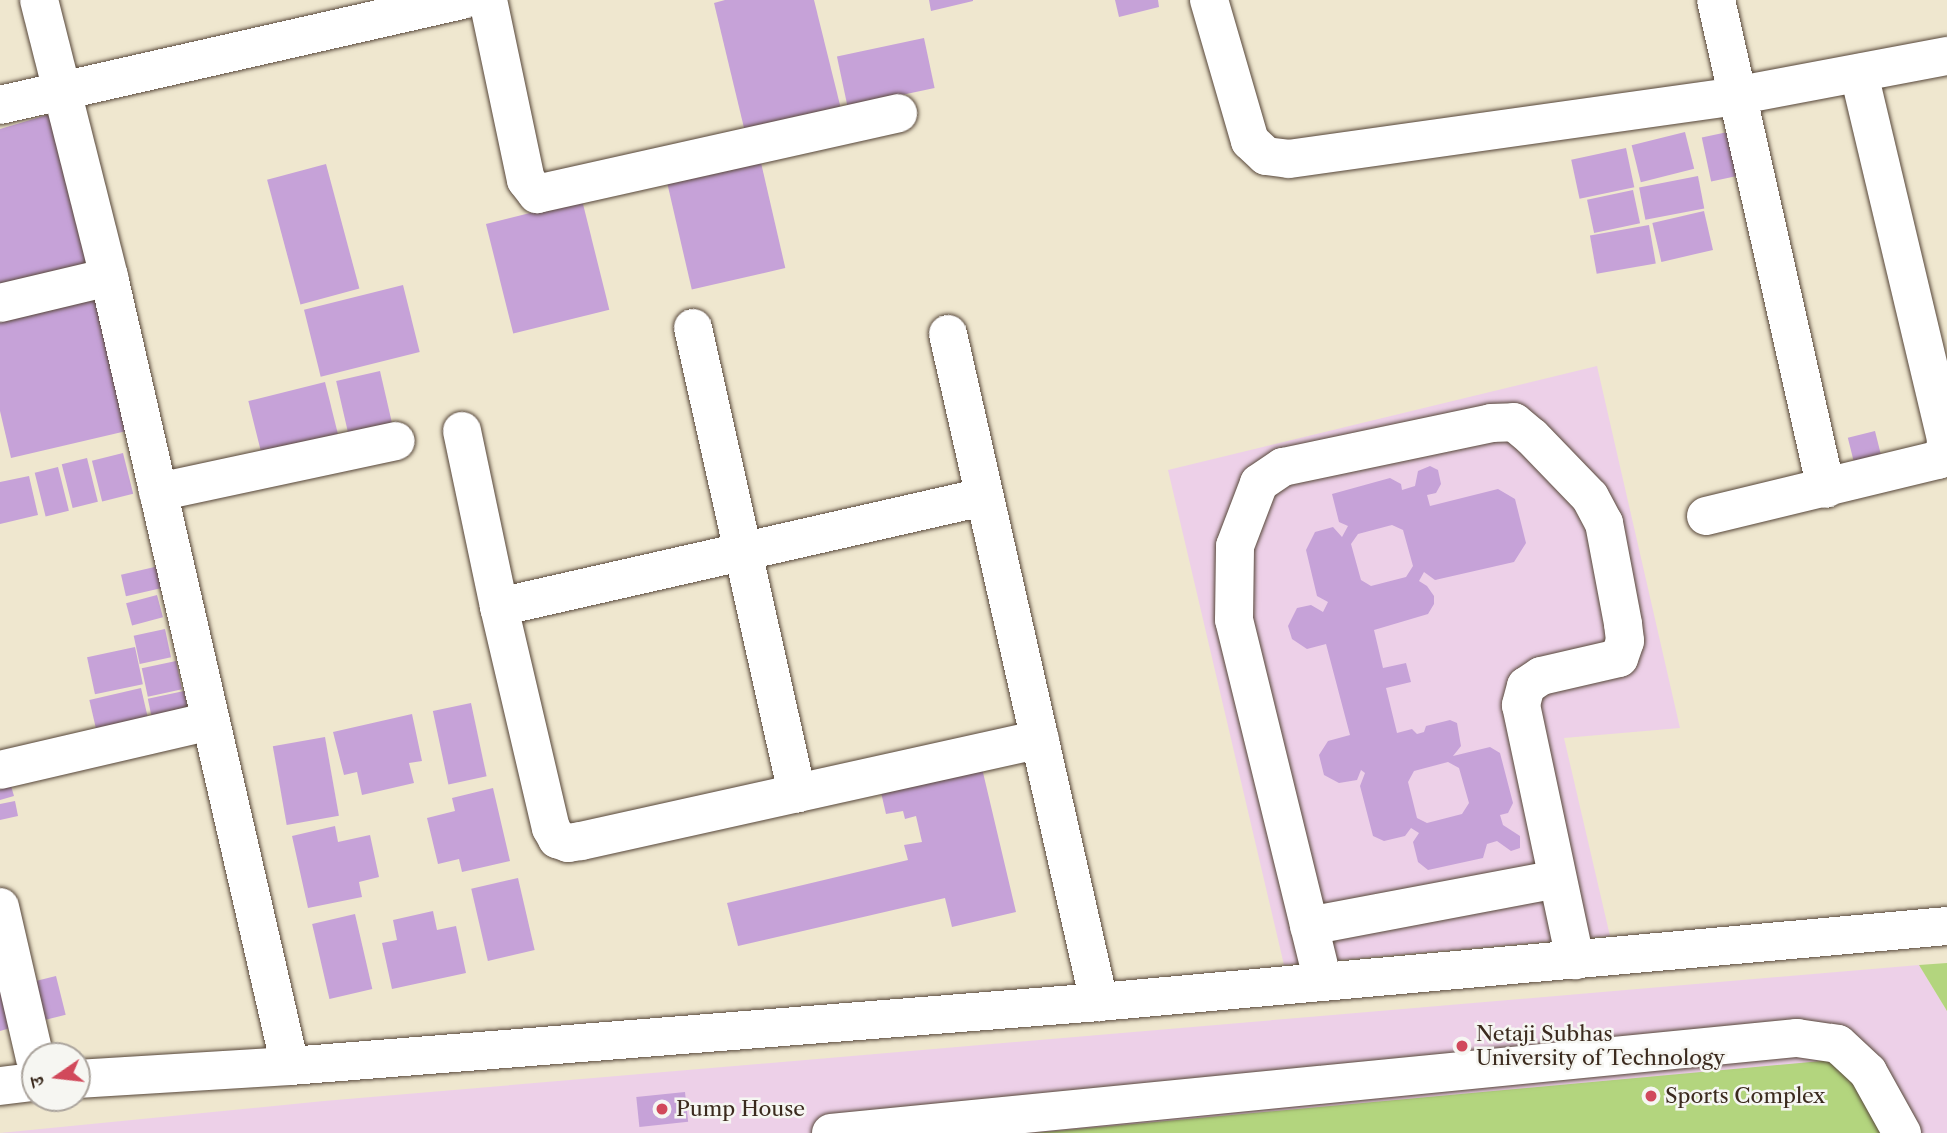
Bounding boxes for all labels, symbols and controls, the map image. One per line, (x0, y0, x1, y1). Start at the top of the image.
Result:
place label: Netaji Subhas University of Technology (1476, 1021, 1726, 1071)
marker: Netaji Subhas University of Technology (1454, 1038, 1470, 1054)
north arrow (21, 1042, 91, 1112)
text: उ (25, 1074, 49, 1089)
place label: Sports Complex (1665, 1083, 1825, 1109)
marker: Sports Complex (1643, 1088, 1659, 1104)
place label: Pump House (676, 1096, 805, 1122)
marker: Pump House (654, 1101, 670, 1117)

